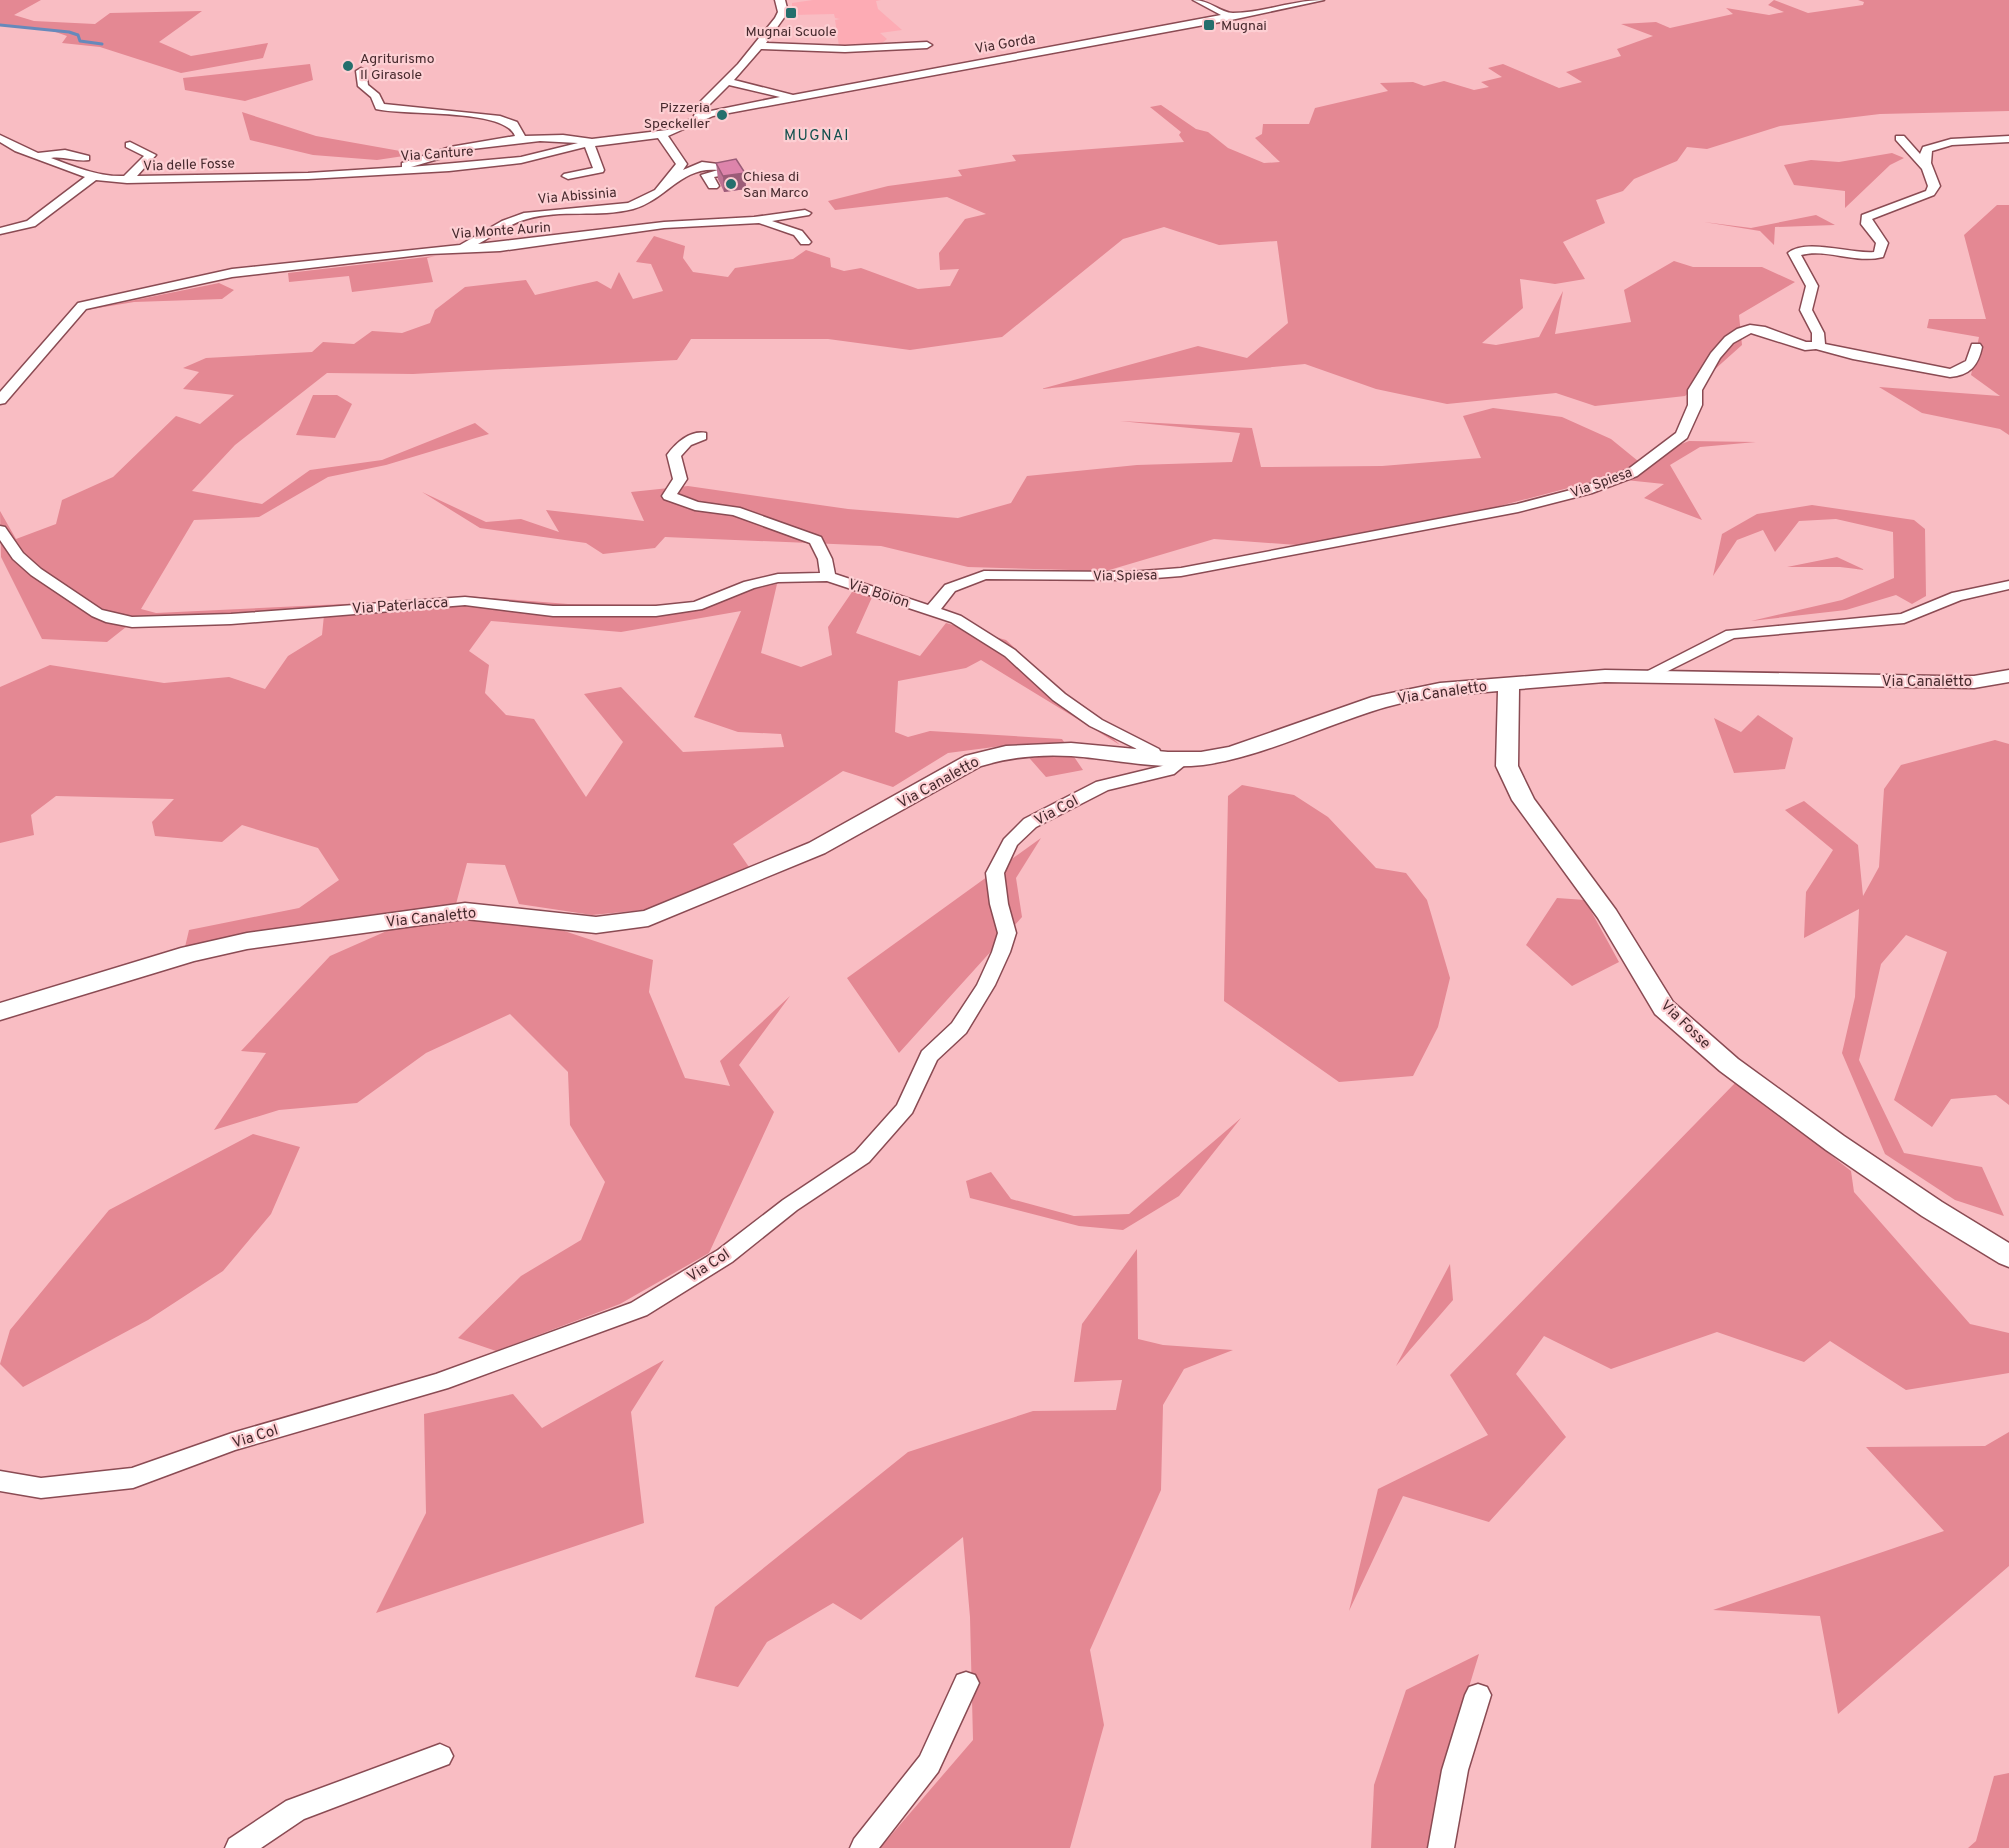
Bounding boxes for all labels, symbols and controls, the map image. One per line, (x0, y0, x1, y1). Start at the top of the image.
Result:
marker: Mugnai Scuole (784, 6, 798, 20)
marker: Mugnai (1202, 18, 1216, 32)
place label: Mugnai (1221, 18, 1267, 35)
place label: Mugnai Scuole (745, 24, 837, 41)
street label: Via Gorda (974, 31, 1037, 58)
place label: Agriturismo Il Girasole (360, 51, 435, 84)
marker: Agriturismo Il Girasole (341, 59, 355, 73)
place label: Pizzeria Speckeller (644, 100, 711, 133)
marker: Pizzeria Speckeller (715, 108, 729, 122)
district label: MUGNAI (784, 127, 850, 146)
street label: Via Canture (400, 143, 474, 166)
street label: Via delle Fosse (143, 155, 235, 176)
place label: Chiesa di San Marco (743, 169, 809, 202)
marker: Chiesa di San Marco (724, 177, 738, 191)
street label: Via Abissinia (537, 185, 617, 208)
street label: Via Monte Aurin (451, 220, 551, 243)
street label: Via Spiesa (1568, 464, 1635, 502)
street label: Via Spiesa (1093, 567, 1157, 586)
street label: Via Boion (845, 576, 912, 613)
street label: Via Paterlacca (351, 594, 449, 619)
street label: Via Canaletto (1882, 673, 1972, 692)
street label: Via Canaletto (1396, 678, 1488, 709)
street label: Via Canaletto (895, 753, 983, 814)
street label: Via Col (1031, 792, 1082, 831)
street label: Via Canaletto (385, 904, 477, 933)
street label: Via Fosse (1656, 997, 1714, 1054)
street label: Via Col (684, 1245, 734, 1287)
street label: Via Col (230, 1421, 281, 1453)

